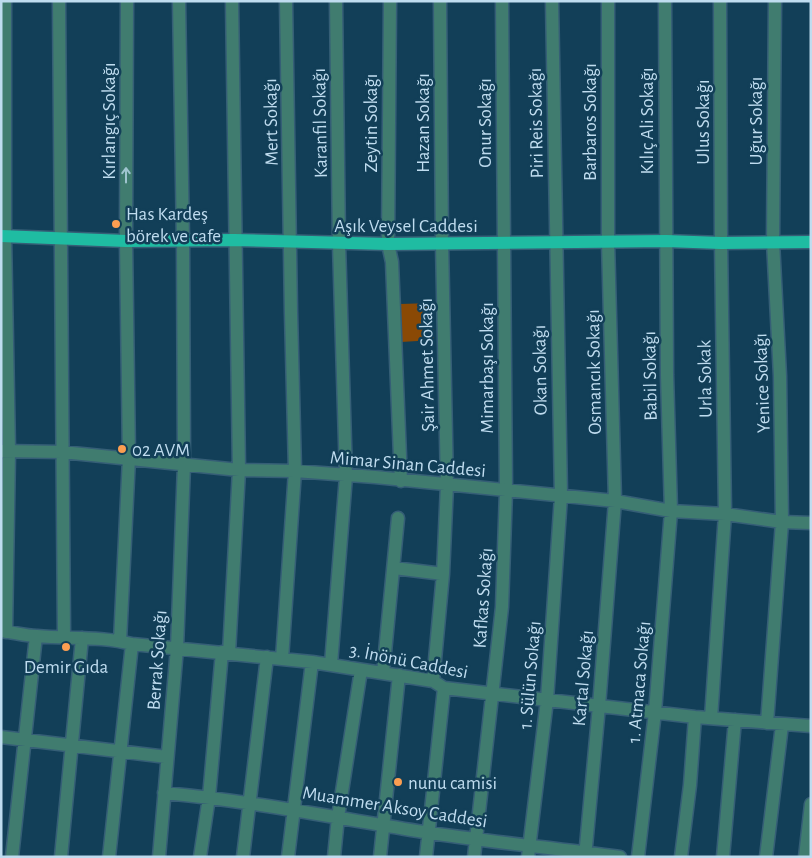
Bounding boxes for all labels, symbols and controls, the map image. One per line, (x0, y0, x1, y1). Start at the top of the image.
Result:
street label: Kırlangıç Sokağı (100, 62, 119, 180)
street label: Barbaros Sokağı (581, 63, 600, 181)
street label: Karanfil Sokağı (310, 68, 331, 178)
street label: Piri Reis Sokağı (526, 68, 547, 178)
street label: Kılıç Ali Sokağı (638, 68, 657, 174)
street label: Hazan Sokağı (414, 73, 433, 173)
street label: Zeytin Sokağı (362, 74, 381, 172)
street label: Uğur Sokağı (747, 77, 766, 165)
street label: Mert Sokağı (261, 78, 282, 166)
street label: Onur Sokağı (476, 78, 495, 168)
street label: Ulus Sokağı (694, 79, 713, 165)
one-way arrow (121, 167, 131, 184)
place label: Has Kardeş börek ve cafe (126, 205, 221, 246)
street label: Aşık Veysel Caddesi (334, 217, 478, 236)
marker: Has Kardeş börek ve cafe (110, 218, 122, 230)
street label: Şair Ahmet Sokağı (417, 298, 438, 432)
street label: Mimarbaşı Sokağı (478, 302, 497, 434)
street label: Osmancık Sokağı (584, 309, 605, 435)
street label: Okan Sokağı (530, 324, 551, 415)
street label: Babil Sokağı (640, 331, 661, 421)
street label: Yenice Sokağı (751, 333, 774, 433)
street label: Urla Sokak (695, 340, 716, 418)
place label: 02 AVM (132, 441, 190, 460)
marker: 02 AVM (116, 443, 128, 455)
street label: Mimar Sinan Caddesi (329, 448, 487, 481)
street label: Kafkas Sokağı (470, 547, 496, 649)
street label: Berrak Sokağı (145, 609, 170, 711)
street label: 1. Sülün Sokağı (516, 620, 545, 730)
street label: 1. Atmaca Sokağı (625, 620, 654, 744)
street label: Kartal Sokağı (570, 629, 597, 727)
street label: 3. İnönü Caddesi (348, 640, 470, 682)
marker: Demir Gıda (60, 641, 72, 653)
place label: Demir Gıda (24, 658, 109, 677)
place label: nunu camisi (408, 774, 497, 793)
marker: nunu camisi (392, 776, 404, 788)
street label: Muammer Aksoy Caddesi (301, 783, 489, 831)

